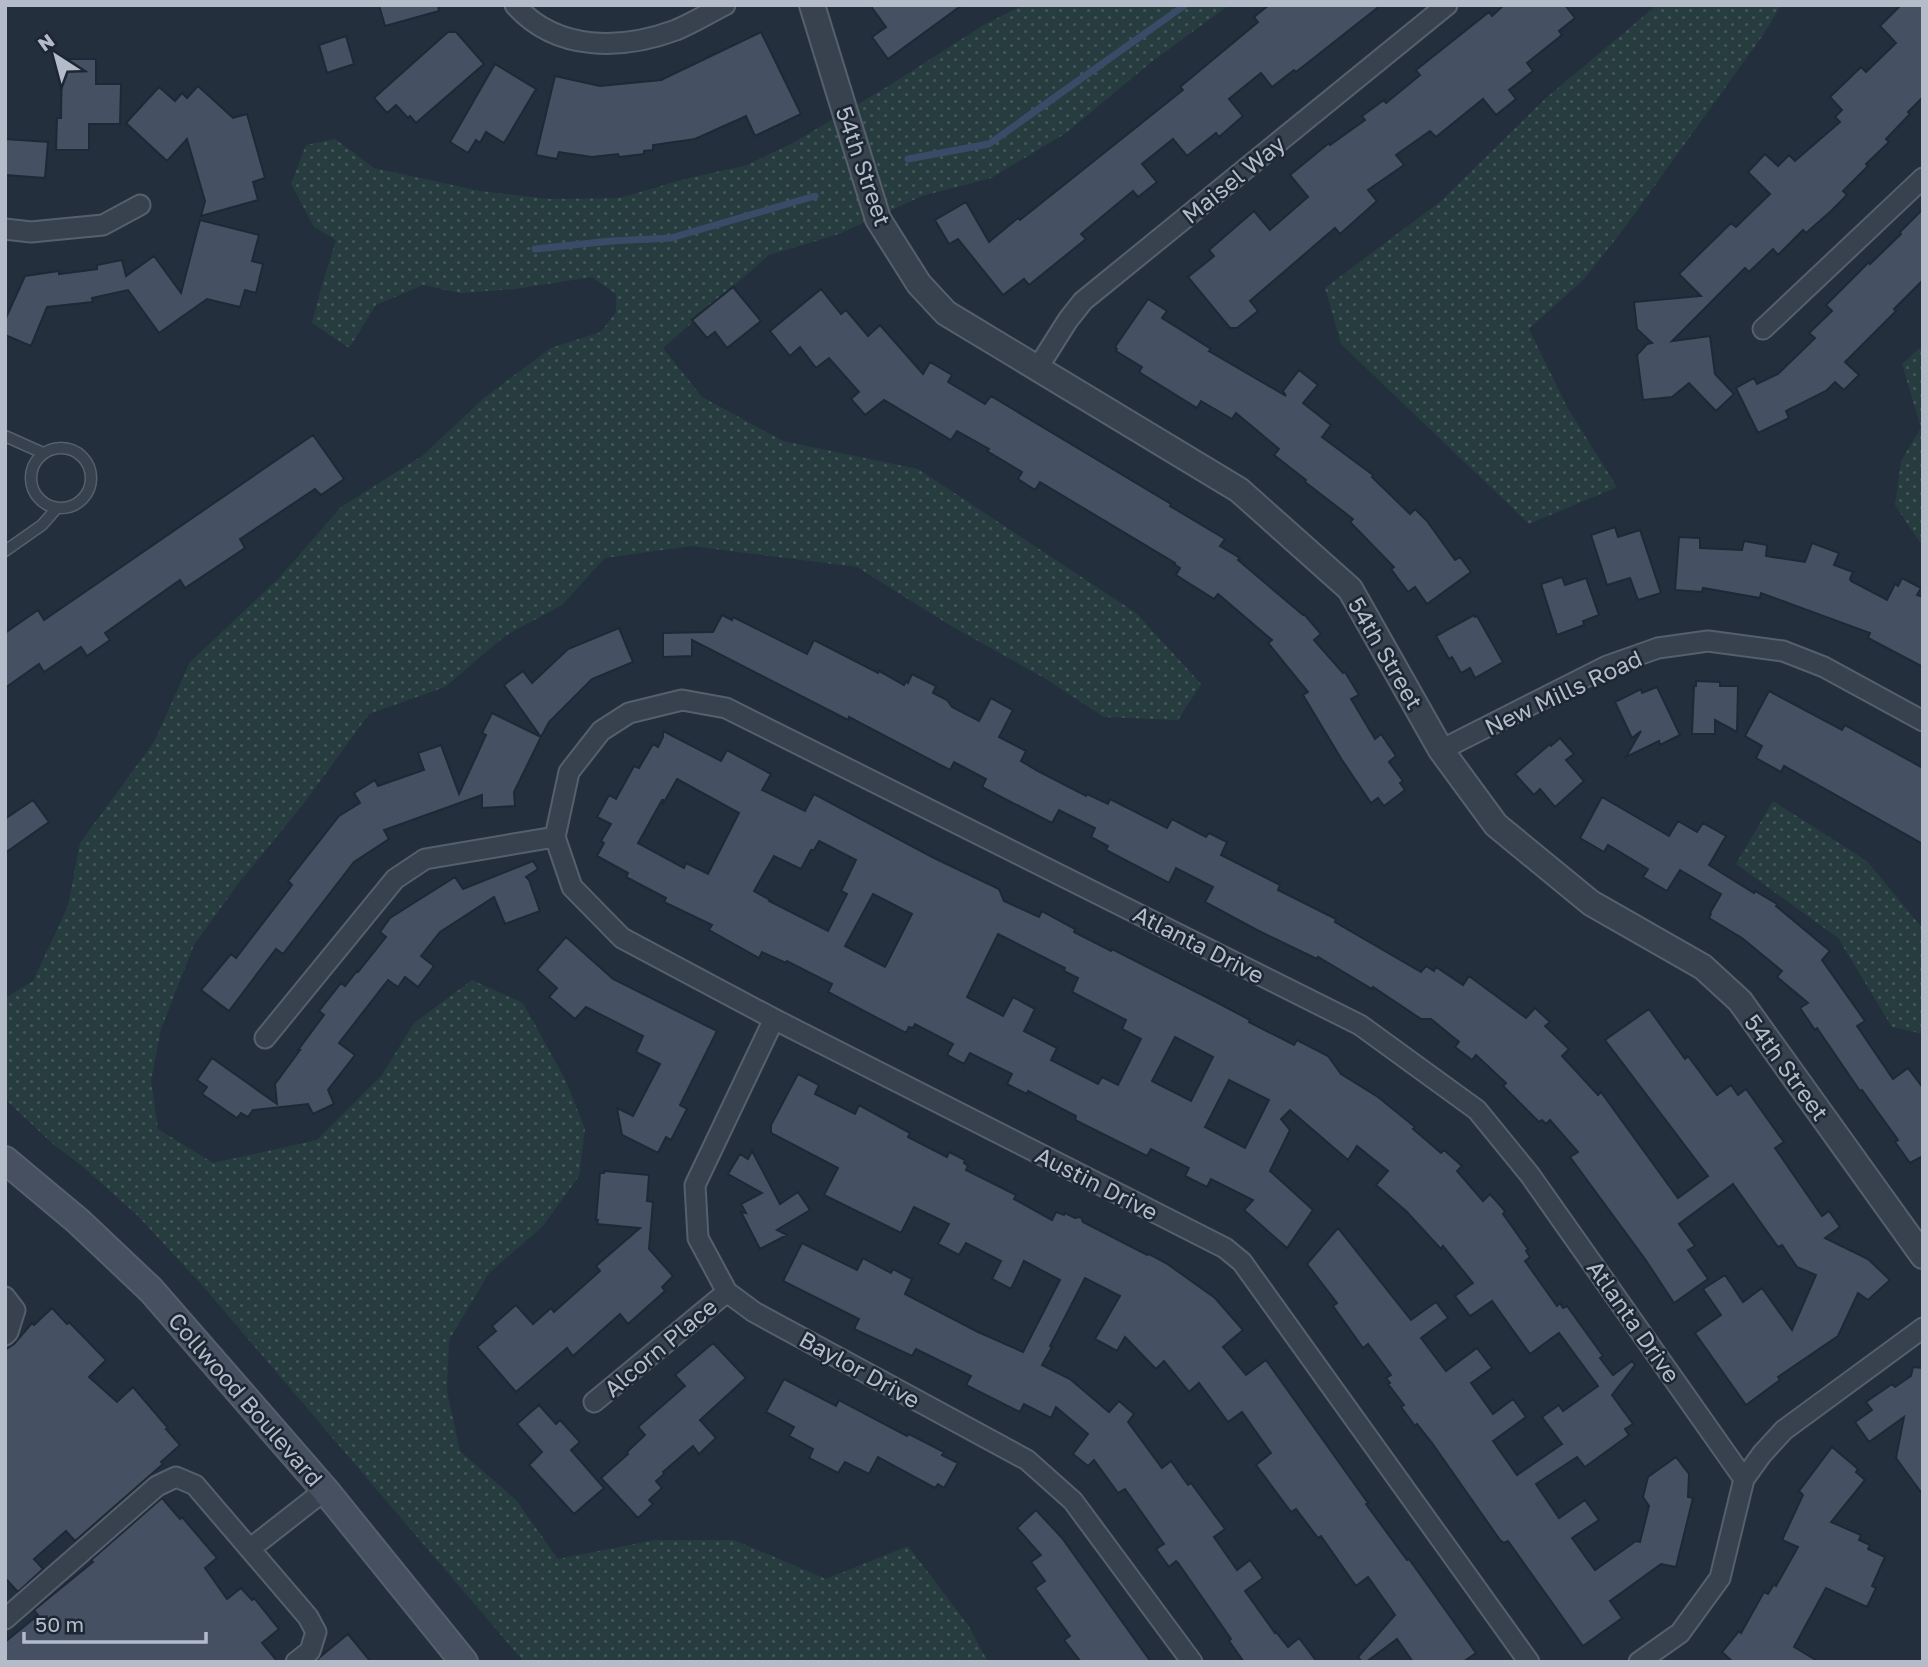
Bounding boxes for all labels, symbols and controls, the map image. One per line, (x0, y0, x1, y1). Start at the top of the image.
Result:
north arrow (21, 21, 91, 91)
text: N (33, 28, 58, 55)
street label: 54th Street (830, 103, 898, 229)
street label: Maisel Way (1176, 129, 1290, 229)
street label: 54th Street (1343, 592, 1429, 714)
street label: New Mills Road (1480, 643, 1646, 741)
street label: Atlanta Drive (1129, 899, 1269, 989)
street label: 54th Street (1739, 1008, 1835, 1126)
street label: Austin Drive (1031, 1140, 1163, 1226)
street label: Atlanta Drive (1582, 1254, 1686, 1388)
street label: Alcorn Place (598, 1292, 722, 1402)
street label: Collwood Boulevard (163, 1306, 329, 1492)
street label: Baylor Drive (795, 1324, 925, 1414)
scale bar (24, 1600, 206, 1644)
text: 50 m (35, 1611, 84, 1637)

